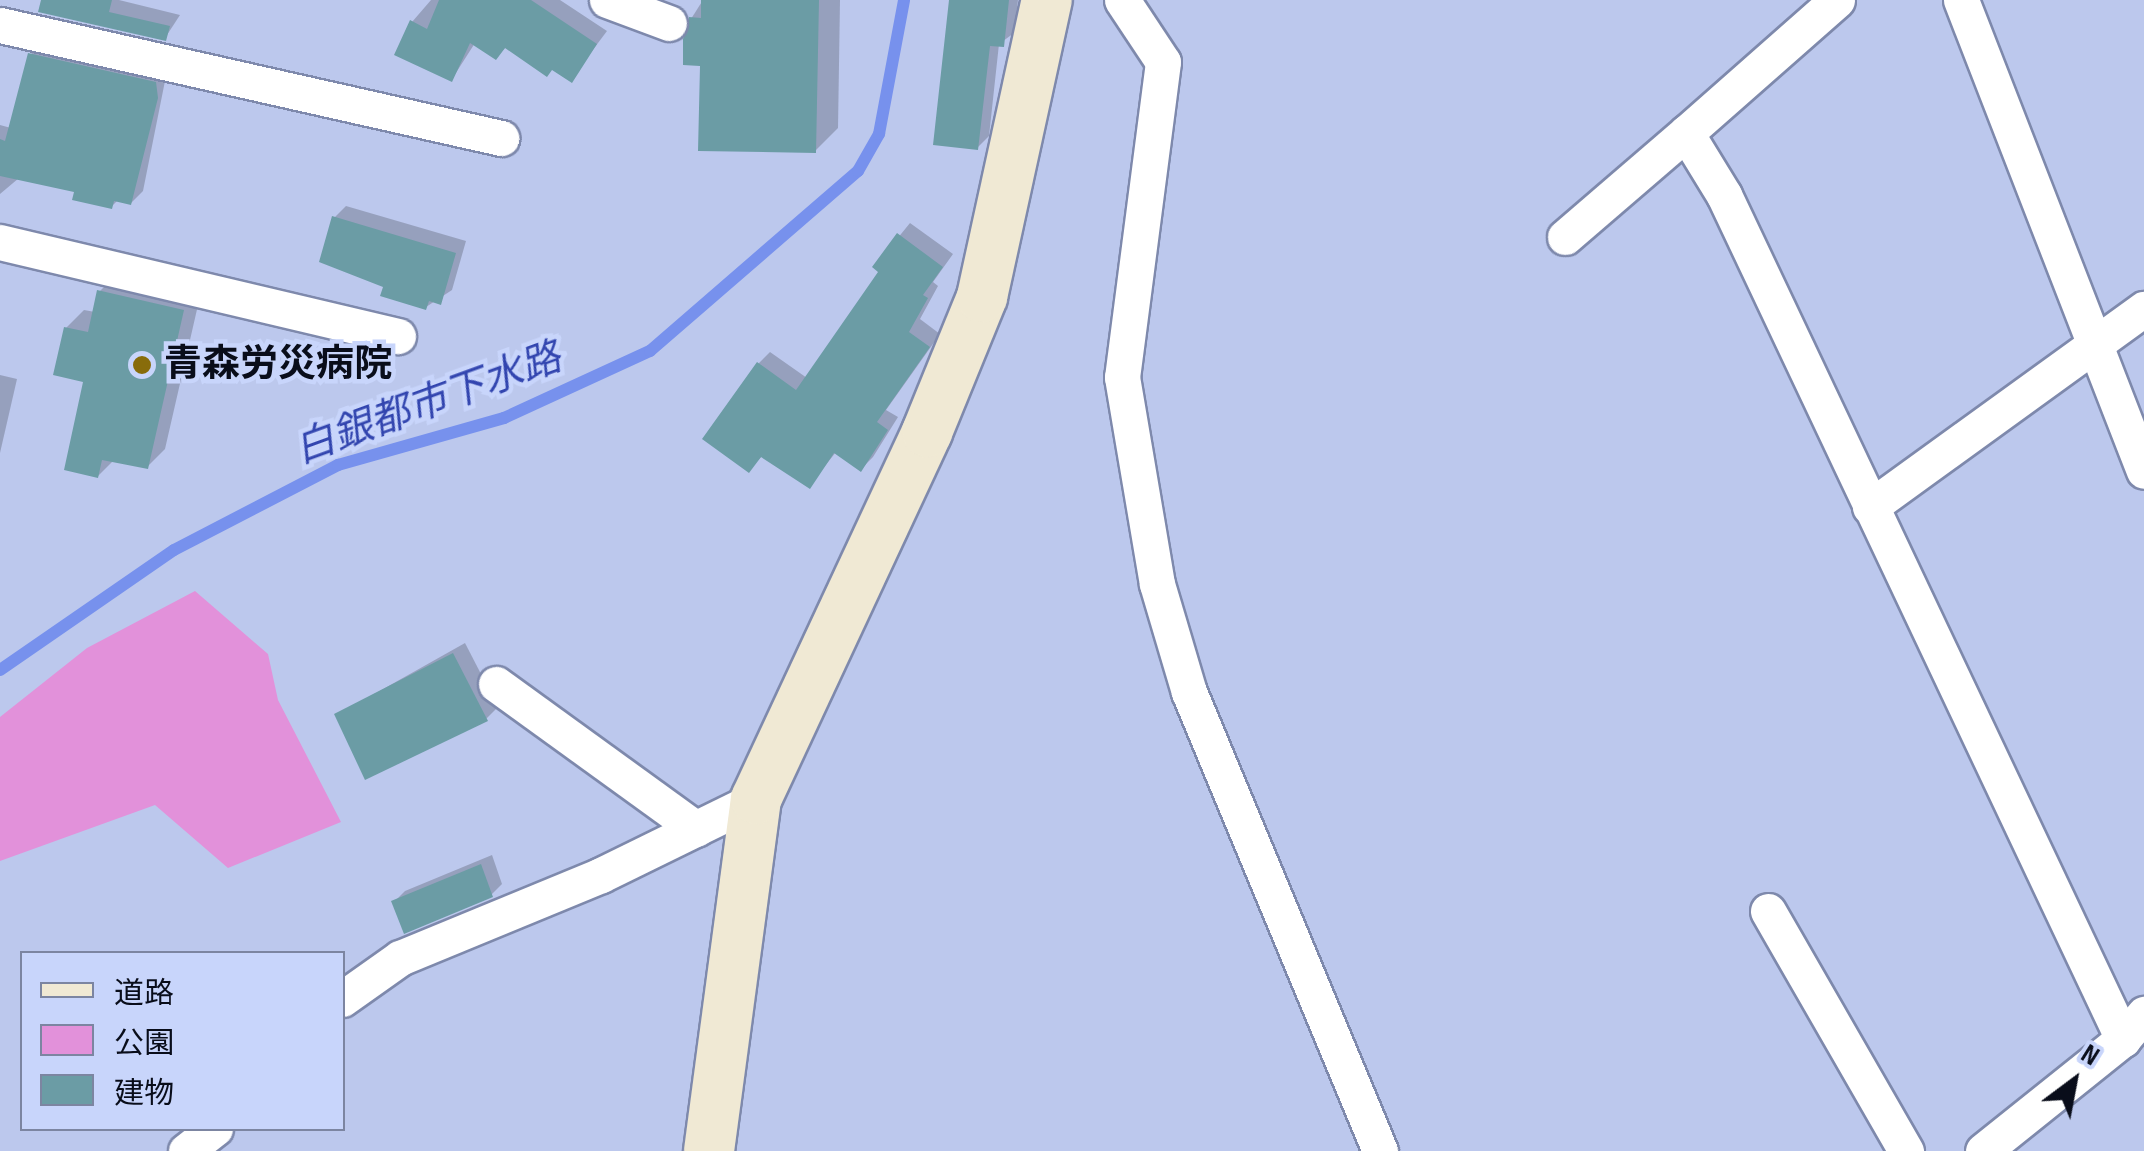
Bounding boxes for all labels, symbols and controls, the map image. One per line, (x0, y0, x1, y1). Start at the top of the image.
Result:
water label: 白銀都市下水路 (288, 334, 568, 474)
place label: 青森労災病院 (164, 342, 392, 388)
marker: 青森労災病院 (129, 352, 155, 378)
legend (20, 951, 345, 1131)
text: 道路 (114, 976, 174, 1012)
text: 公園 (114, 1026, 174, 1062)
north arrow (2024, 1031, 2124, 1131)
text: N (2075, 1037, 2105, 1073)
text: 建物 (114, 1076, 174, 1112)

